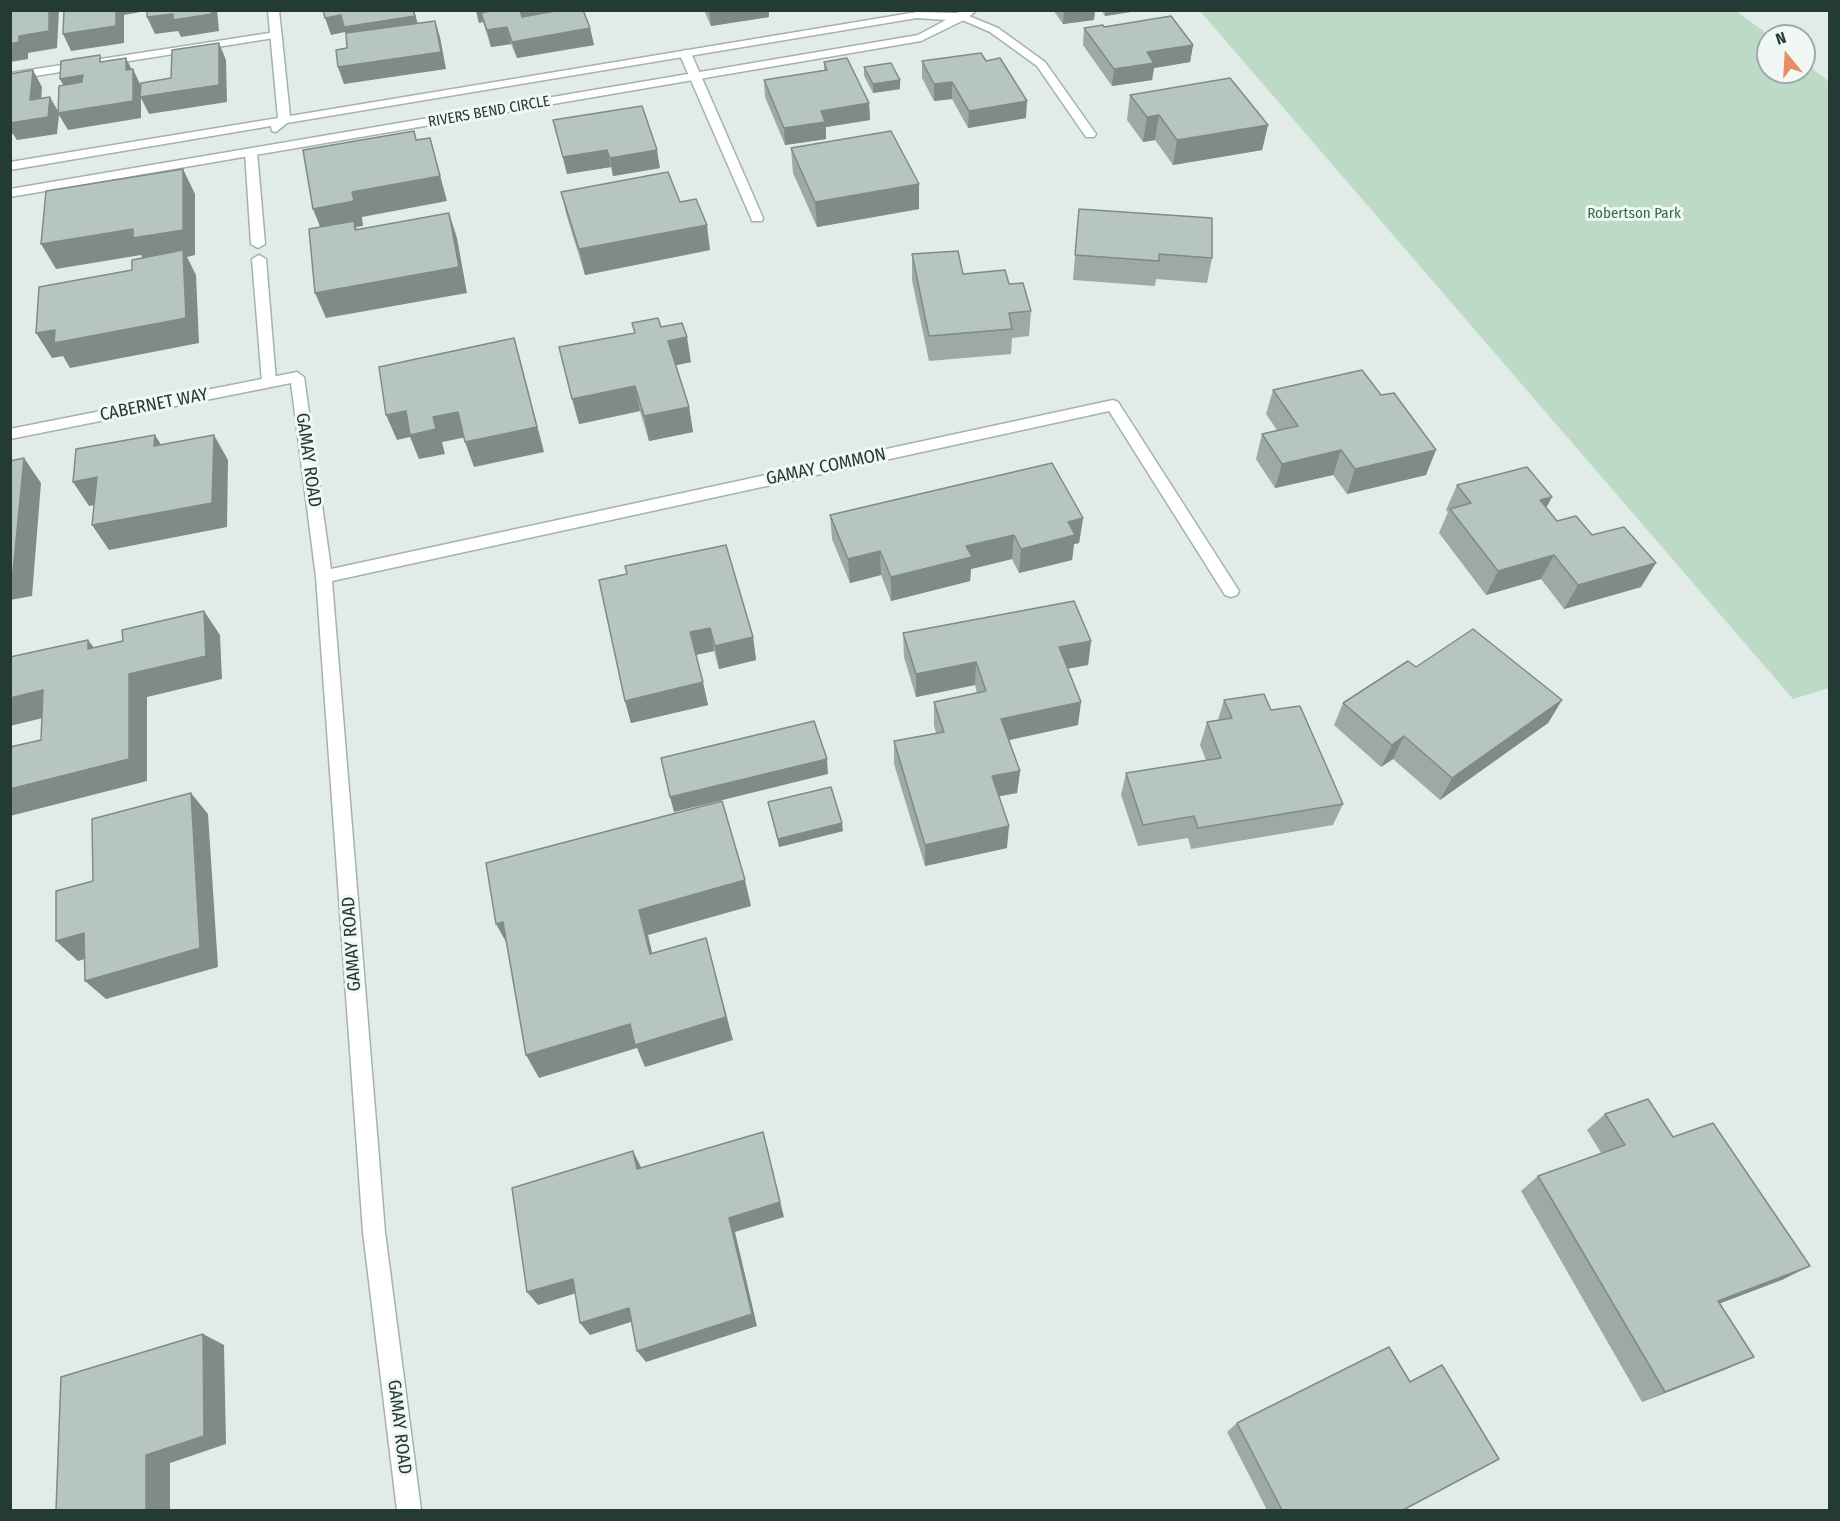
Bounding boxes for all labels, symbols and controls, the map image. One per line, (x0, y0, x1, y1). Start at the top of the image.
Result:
north arrow (1756, 24, 1816, 84)
text: N (1773, 28, 1788, 49)
street label: RIVERS BEND CIRCLE (427, 92, 551, 132)
park label: Robertson Park (1587, 205, 1681, 223)
street label: CABERNET WAY (98, 384, 210, 426)
street label: GAMAY ROAD (291, 411, 325, 509)
street label: GAMAY COMMON (764, 444, 888, 490)
street label: GAMAY ROAD (338, 896, 366, 992)
street label: GAMAY ROAD (382, 1379, 416, 1475)

